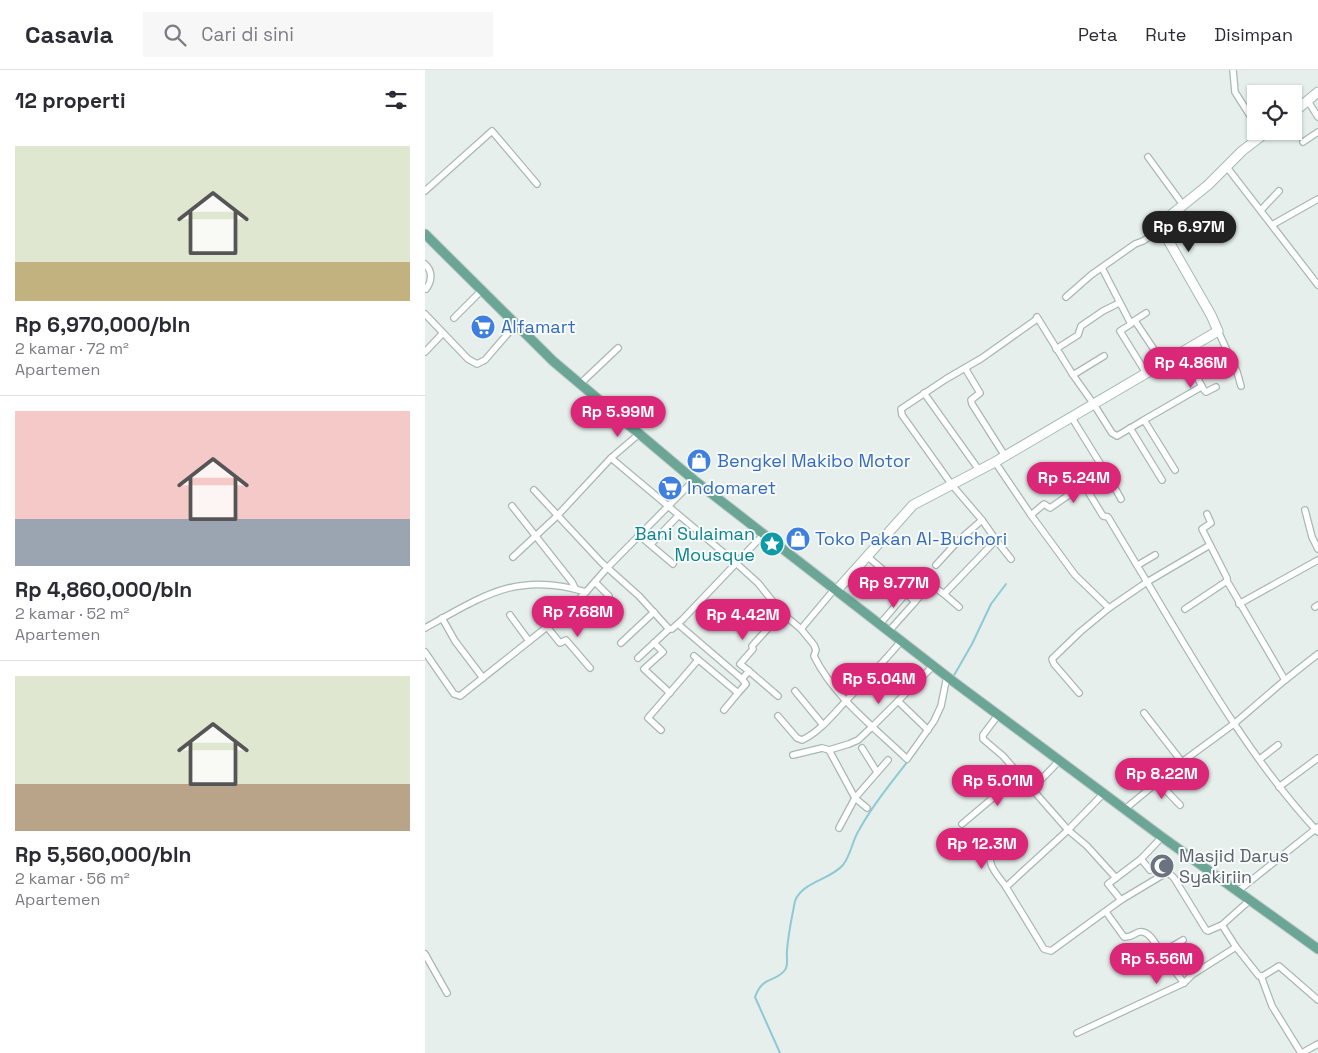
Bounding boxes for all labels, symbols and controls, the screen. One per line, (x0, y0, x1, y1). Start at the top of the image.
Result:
search box (143, 12, 493, 57)
text: Casavia (25, 19, 113, 50)
icon: search (161, 21, 189, 49)
text: Cari di sini (201, 22, 294, 47)
text: Peta (1078, 23, 1117, 46)
text: Rute (1145, 23, 1186, 46)
text: Disimpan (1214, 23, 1293, 46)
map controls (1247, 85, 1302, 140)
button: locate (1247, 85, 1302, 140)
icon: filters (382, 86, 410, 114)
text: 12 properti (15, 87, 125, 114)
icon: home (168, 178, 258, 268)
pin: Rp 6.97M (1137, 210, 1241, 253)
text: Rp 6.97M (1153, 216, 1225, 237)
text: Rp 6,970,000/bln (15, 311, 190, 338)
supermarket icon: Alfamart (470, 314, 496, 340)
place label: Alfamart (501, 315, 576, 338)
text: 2 kamar · 72 m² (15, 338, 129, 359)
pin: Rp 4.86M (1139, 346, 1243, 389)
text: Rp 4.86M (1155, 352, 1227, 373)
text: Apartemen (15, 359, 100, 380)
pin: Rp 5.99M (566, 396, 670, 438)
text: Rp 5.99M (582, 401, 654, 422)
icon: home (168, 444, 258, 534)
shop icon: Bengkel Makibo Motor (686, 448, 712, 474)
place label: Bengkel Makibo Motor (717, 449, 911, 472)
pin: Rp 5.24M (1022, 462, 1126, 504)
text: Rp 5.24M (1038, 467, 1110, 488)
supermarket icon: Indomaret (657, 475, 683, 501)
place label: Indomaret (687, 476, 776, 499)
place label: Bani Sulaiman Mousque (635, 522, 755, 566)
shop icon: Toko Pakan Al-Buchori (785, 526, 811, 552)
place label: Toko Pakan Al-Buchori (815, 527, 1007, 550)
place icon: Bani Sulaiman Mousque (759, 531, 785, 557)
pin: Rp 9.77M (842, 566, 946, 609)
text: Rp 9.77M (859, 572, 929, 593)
text: Rp 4,860,000/bln (15, 576, 192, 603)
pin: Rp 7.68M (526, 596, 630, 638)
pin: Rp 4.42M (691, 598, 795, 641)
text: Rp 7.68M (543, 601, 613, 622)
text: 2 kamar · 52 m² (15, 603, 129, 624)
text: Rp 4.42M (706, 604, 780, 625)
text: Apartemen (15, 624, 100, 645)
pin: Rp 5.04M (827, 662, 931, 705)
text: Rp 5.04M (842, 668, 916, 689)
icon: home (168, 709, 258, 799)
pin: Rp 8.22M (1110, 758, 1214, 800)
text: Rp 8.22M (1126, 763, 1198, 784)
pin: Rp 5.01M (946, 764, 1050, 807)
text: Rp 5.01M (963, 770, 1033, 791)
pin: Rp 12.3M (930, 828, 1034, 870)
text: Rp 12.3M (947, 833, 1017, 854)
text: Rp 5,560,000/bln (15, 841, 192, 868)
place label: Masjid Darus Syakiriin (1179, 844, 1289, 888)
mosque icon: Masjid Darus Syakiriin (1149, 853, 1175, 879)
text: 2 kamar · 56 m² (15, 868, 130, 889)
text: Apartemen (15, 889, 100, 910)
pin: Rp 5.56M (1105, 942, 1209, 985)
text: Rp 5.56M (1121, 948, 1193, 969)

